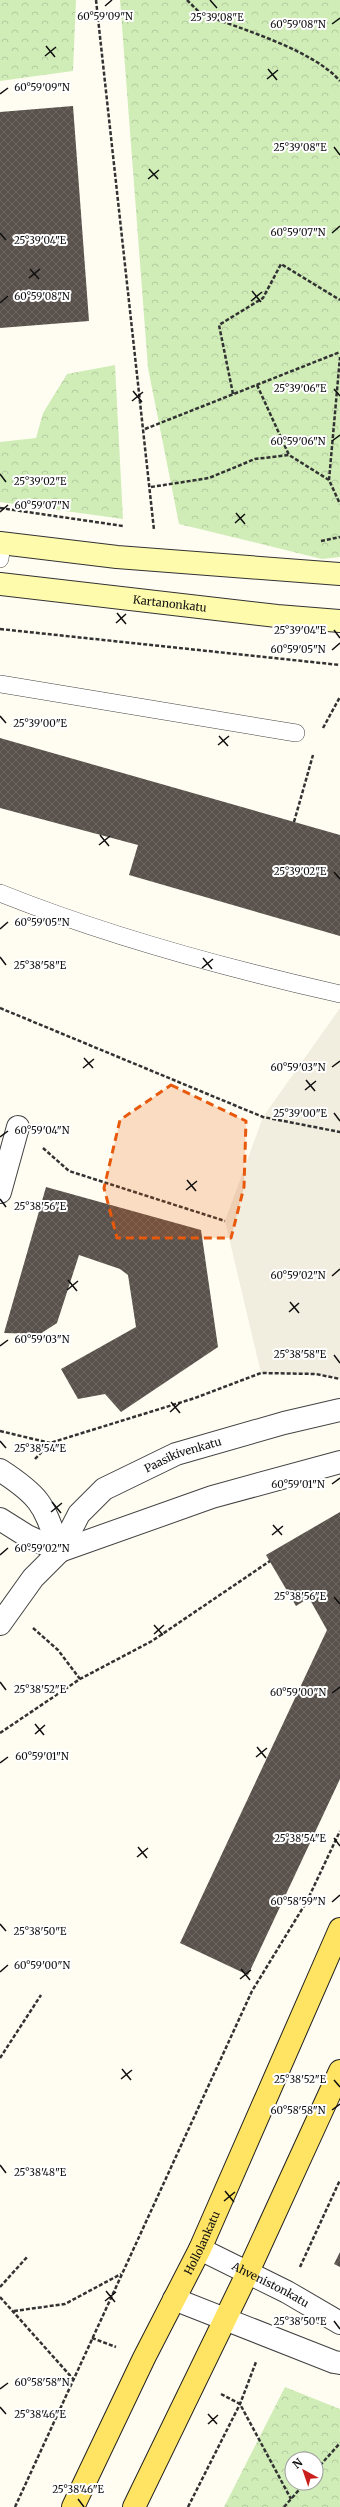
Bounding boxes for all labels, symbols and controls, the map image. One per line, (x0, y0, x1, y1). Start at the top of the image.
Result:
text: 60°59'09"N (77, 10, 133, 23)
text: 25°39'08"E (190, 11, 244, 24)
text: 60°59'08"N (270, 18, 326, 31)
text: 60°59'09"N (14, 81, 70, 94)
text: 25°39'08"E (273, 141, 327, 154)
text: 60°59'07"N (270, 226, 326, 239)
text: 25°39'04"E (14, 234, 67, 247)
text: 60°59'08"N (14, 290, 70, 303)
text: 25°39'06"E (274, 382, 327, 395)
text: 60°59'06"N (270, 435, 326, 448)
text: 25°39'02"E (14, 475, 67, 488)
text: 60°59'07"N (14, 499, 70, 512)
street label: Kartanonkatu (132, 592, 208, 615)
text: 25°39'04"E (274, 624, 327, 637)
text: 60°59'05"N (270, 643, 326, 656)
text: 25°39'00"E (13, 717, 67, 730)
text: 25°39'02"E (274, 865, 327, 878)
text: 60°59'05"N (14, 916, 70, 929)
text: 25°38'58"E (14, 959, 67, 972)
text: 60°59'03"N (271, 1061, 326, 1074)
text: 25°39'00"E (273, 1107, 327, 1120)
text: 60°59'04"N (15, 1124, 70, 1137)
text: 25°38'56"E (14, 1200, 67, 1213)
text: 60°59'02"N (270, 1269, 326, 1282)
text: 60°59'03"N (15, 1333, 70, 1346)
text: 25°38'58"E (274, 1348, 327, 1361)
street label: Paasikivenkatu (142, 1434, 223, 1475)
text: 25°38'54"E (14, 1442, 66, 1455)
text: 60°59'01"N (271, 1478, 325, 1491)
text: 60°59'02"N (14, 1542, 70, 1555)
text: 25°38'56"E (274, 1590, 327, 1603)
text: 25°38'52"E (14, 1683, 67, 1696)
text: 60°59'00"N (270, 1686, 326, 1699)
text: 60°59'01"N (15, 1750, 69, 1763)
text: 25°38'54"E (274, 1832, 326, 1845)
text: 60°58'59"N (271, 1895, 326, 1908)
text: 25°38'50"E (14, 1925, 67, 1938)
text: 60°59'00"N (14, 1959, 70, 1972)
text: 25°38'52"E (274, 2073, 327, 2086)
text: 60°58'58"N (271, 2104, 326, 2117)
text: 25°38'48"E (14, 2166, 67, 2179)
street label: Hollolankatu (181, 2209, 223, 2277)
street label: Ahvenistonkatu (229, 2258, 312, 2310)
text: 25°38'50"E (274, 2315, 327, 2328)
text: 60°58'58"N (15, 2376, 70, 2389)
text: 25°38'46"E (14, 2408, 66, 2421)
north arrow (284, 2451, 324, 2491)
text: N (290, 2455, 306, 2471)
text: 25°38'46"E (52, 2483, 104, 2496)

